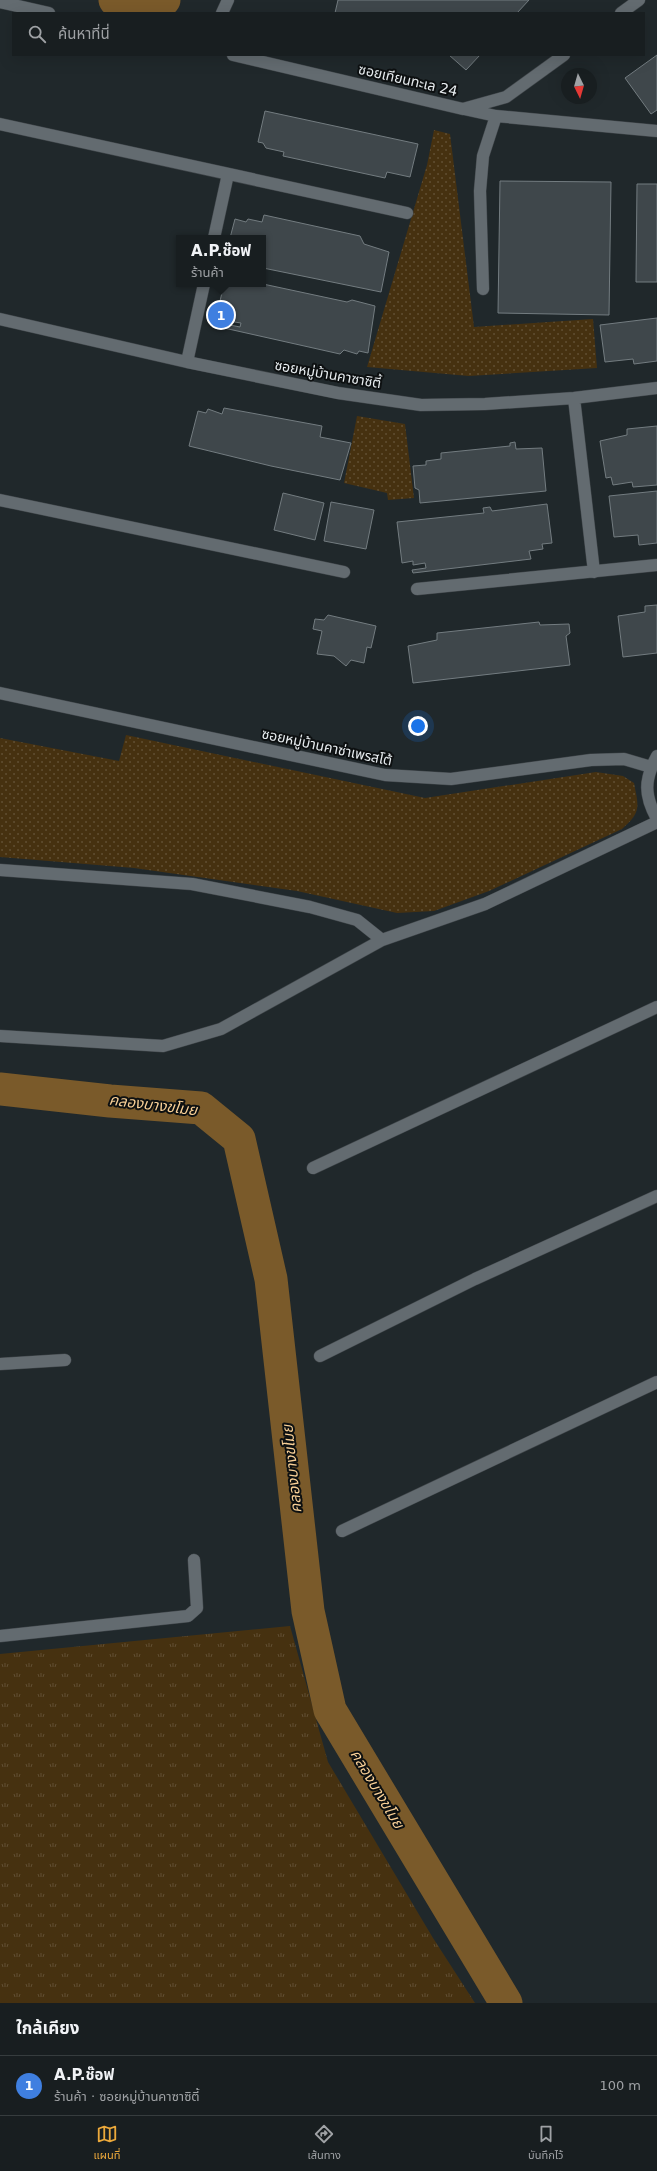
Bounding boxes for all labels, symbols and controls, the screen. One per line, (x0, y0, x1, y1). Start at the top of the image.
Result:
search box (12, 12, 645, 56)
icon: search (26, 23, 48, 45)
text: ค้นหาที่นี่ (58, 25, 110, 43)
street label: ซอยเทียนทะเล 24 (357, 61, 459, 99)
north arrow (561, 68, 597, 104)
popup (176, 235, 266, 287)
text: A.P.ช๊อฟ (191, 242, 251, 260)
text: ร้านค้า (191, 265, 224, 280)
pin: 1 (208, 300, 234, 330)
street label: ซอยหมู่บ้านคาซาซิตี้ (273, 355, 383, 392)
your location (408, 716, 428, 736)
street label: ซอยหมู่บ้านคาซ่าเพรสโต้ (260, 725, 394, 770)
water label: คลองบางขโมย (108, 1091, 199, 1119)
water label: คลองบางขโมย (278, 1423, 306, 1514)
water label: คลองบางขโมย (346, 1746, 408, 1833)
text: ใกล้เคียง (16, 2018, 79, 2038)
text: A.P.ช๊อฟ (54, 2066, 114, 2084)
text: 1 (24, 2078, 34, 2093)
text: 100 m (599, 2078, 641, 2093)
text: ร้านค้า · ซอยหมู่บ้านคาซาซิตี้ (54, 2089, 200, 2104)
tab: แผนที่ (94, 2123, 120, 2164)
tab: เส้นทาง (308, 2123, 341, 2164)
tab: บันทึกไว้ (528, 2123, 563, 2164)

